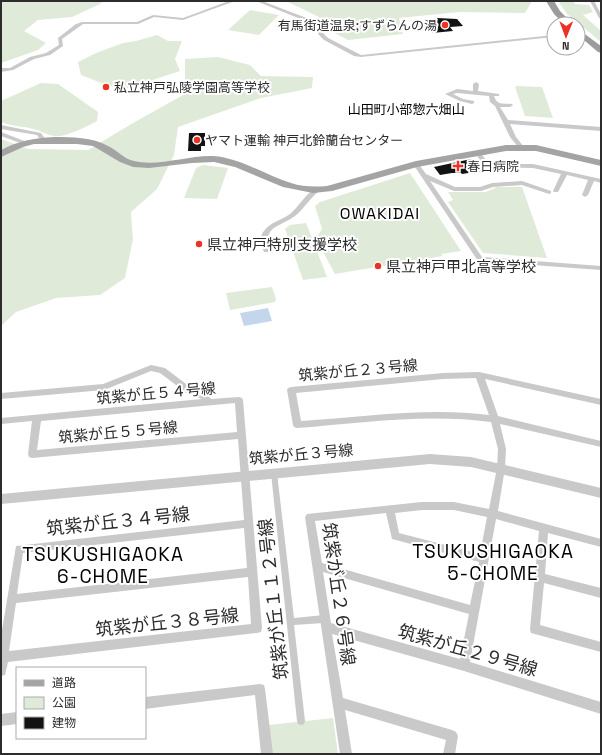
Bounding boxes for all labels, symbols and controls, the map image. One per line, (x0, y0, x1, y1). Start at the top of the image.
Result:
north arrow (546, 16, 586, 56)
place label: 有馬街道温泉;すずらんの湯 (278, 17, 437, 34)
marker: 有馬街道温泉;すずらんの湯 (440, 20, 450, 30)
text: N (562, 39, 570, 53)
place label: 私立神戸弘陵学園高等学校 (114, 79, 270, 96)
marker: 私立神戸弘陵学園高等学校 (101, 82, 111, 92)
district label: 山田町小部惣六畑山 (347, 101, 465, 118)
place label: ヤマト運輸 神戸北鈴蘭台センター (205, 132, 403, 149)
marker: ヤマト運輸 神戸北鈴蘭台センター (192, 135, 202, 145)
place label: 春日病院 (467, 158, 519, 175)
marker: 春日病院 (452, 160, 464, 172)
district label: OWAKIDAI (340, 203, 420, 224)
place label: 県立神戸特別支援学校 (207, 235, 357, 254)
marker: 県立神戸特別支援学校 (194, 239, 204, 249)
place label: 県立神戸甲北高等学校 (386, 257, 536, 276)
marker: 県立神戸甲北高等学校 (373, 261, 383, 271)
street label: 筑紫が丘２３号線 (297, 355, 419, 385)
street label: 筑紫が丘５４号線 (95, 378, 217, 408)
street label: 筑紫が丘５５号線 (57, 417, 179, 447)
street label: 筑紫が丘３号線 (248, 440, 354, 468)
street label: 筑紫が丘３４号線 (45, 502, 191, 540)
street label: 筑紫が丘１１２号線 (253, 517, 293, 681)
street label: 筑紫が丘２６号線 (318, 521, 360, 667)
district label: TSUKUSHIGAOKA 5-CHOME (412, 539, 574, 586)
district label: TSUKUSHIGAOKA 6-CHOME (22, 542, 184, 589)
street label: 筑紫が丘３８号線 (94, 603, 240, 641)
street label: 筑紫が丘２９号線 (396, 619, 540, 681)
legend (16, 667, 146, 739)
text: 道路 (52, 675, 76, 691)
text: 公園 (52, 695, 76, 711)
text: 建物 (52, 715, 76, 731)

